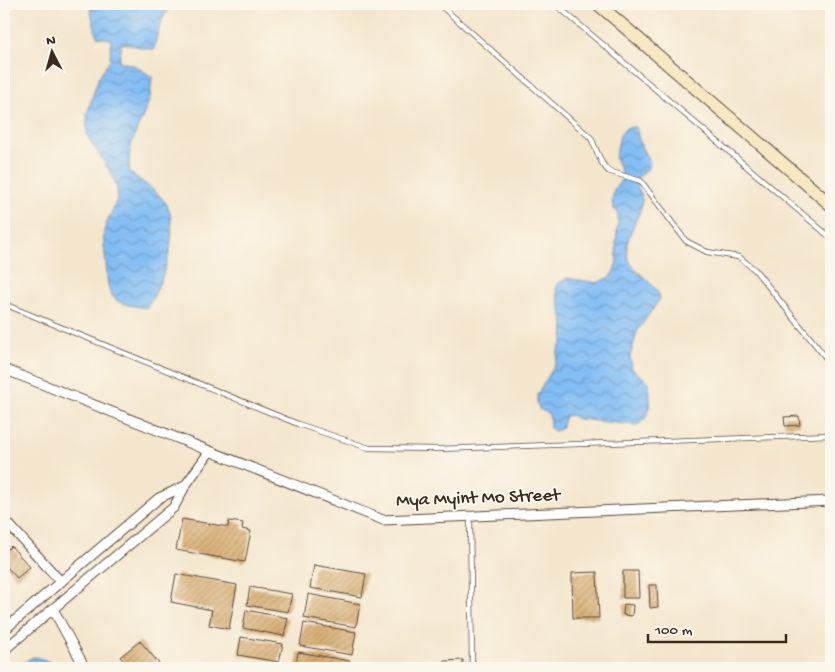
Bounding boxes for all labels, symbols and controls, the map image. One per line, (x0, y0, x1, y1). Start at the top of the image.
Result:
north arrow (28, 28, 78, 78)
text: N (45, 33, 56, 50)
street label: Mya Myint Mo Street (396, 485, 562, 513)
scale bar (648, 612, 785, 644)
text: 100 m (654, 622, 693, 640)

